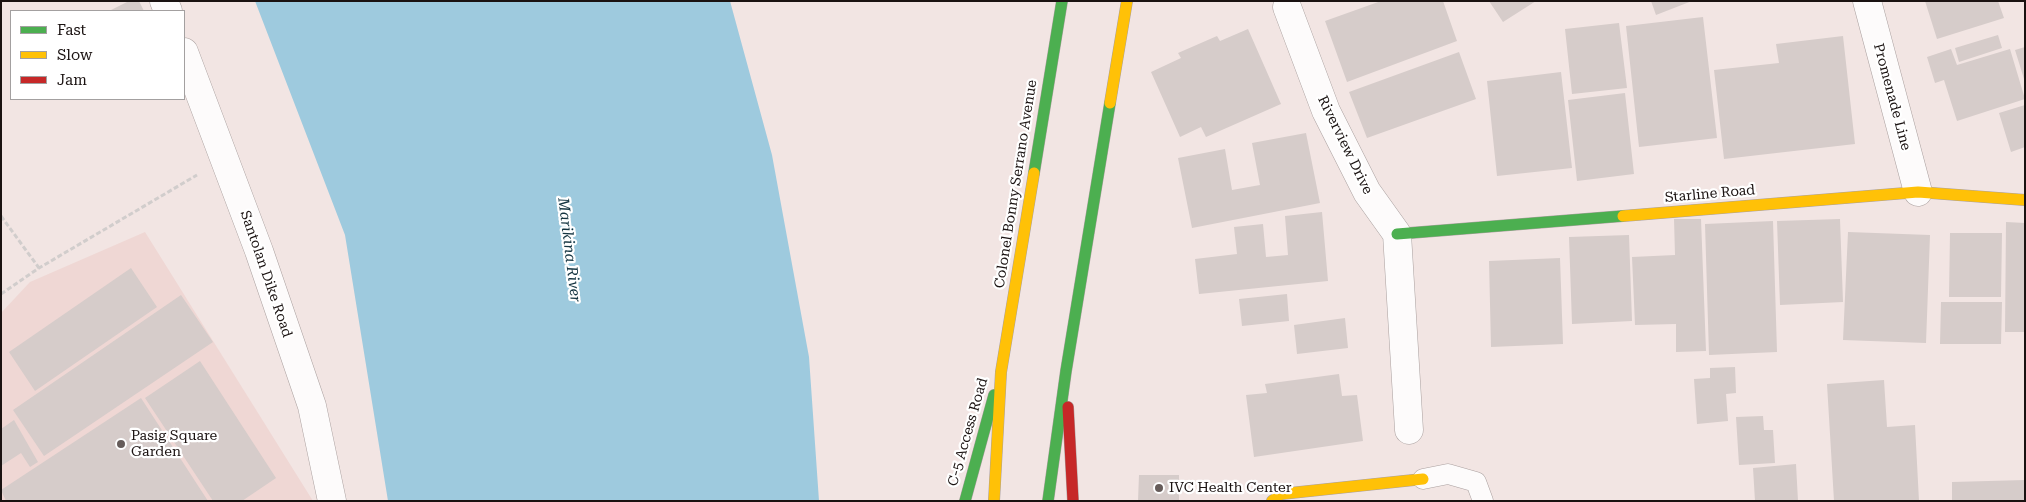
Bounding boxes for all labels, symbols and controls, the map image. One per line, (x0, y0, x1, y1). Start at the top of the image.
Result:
legend (10, 10, 185, 100)
text: Fast (57, 21, 86, 39)
street label: Promenade Line (1870, 42, 1914, 152)
text: Slow (57, 46, 92, 64)
text: Jam (57, 71, 87, 89)
street label: Colonel Bonny Serrano Avenue (991, 79, 1041, 289)
street label: Riverview Drive (1314, 93, 1376, 197)
street label: Starline Road (1664, 182, 1756, 206)
water label: Marikina River (554, 197, 584, 303)
street label: Santolan Dike Road (236, 208, 296, 340)
street label: C-5 Access Road (944, 376, 992, 488)
place label: Pasig Square Garden (131, 428, 217, 461)
marker: Pasig Square Garden (115, 438, 127, 450)
place label: IVC Health Center (1169, 480, 1292, 496)
marker: IVC Health Center (1153, 482, 1165, 494)

